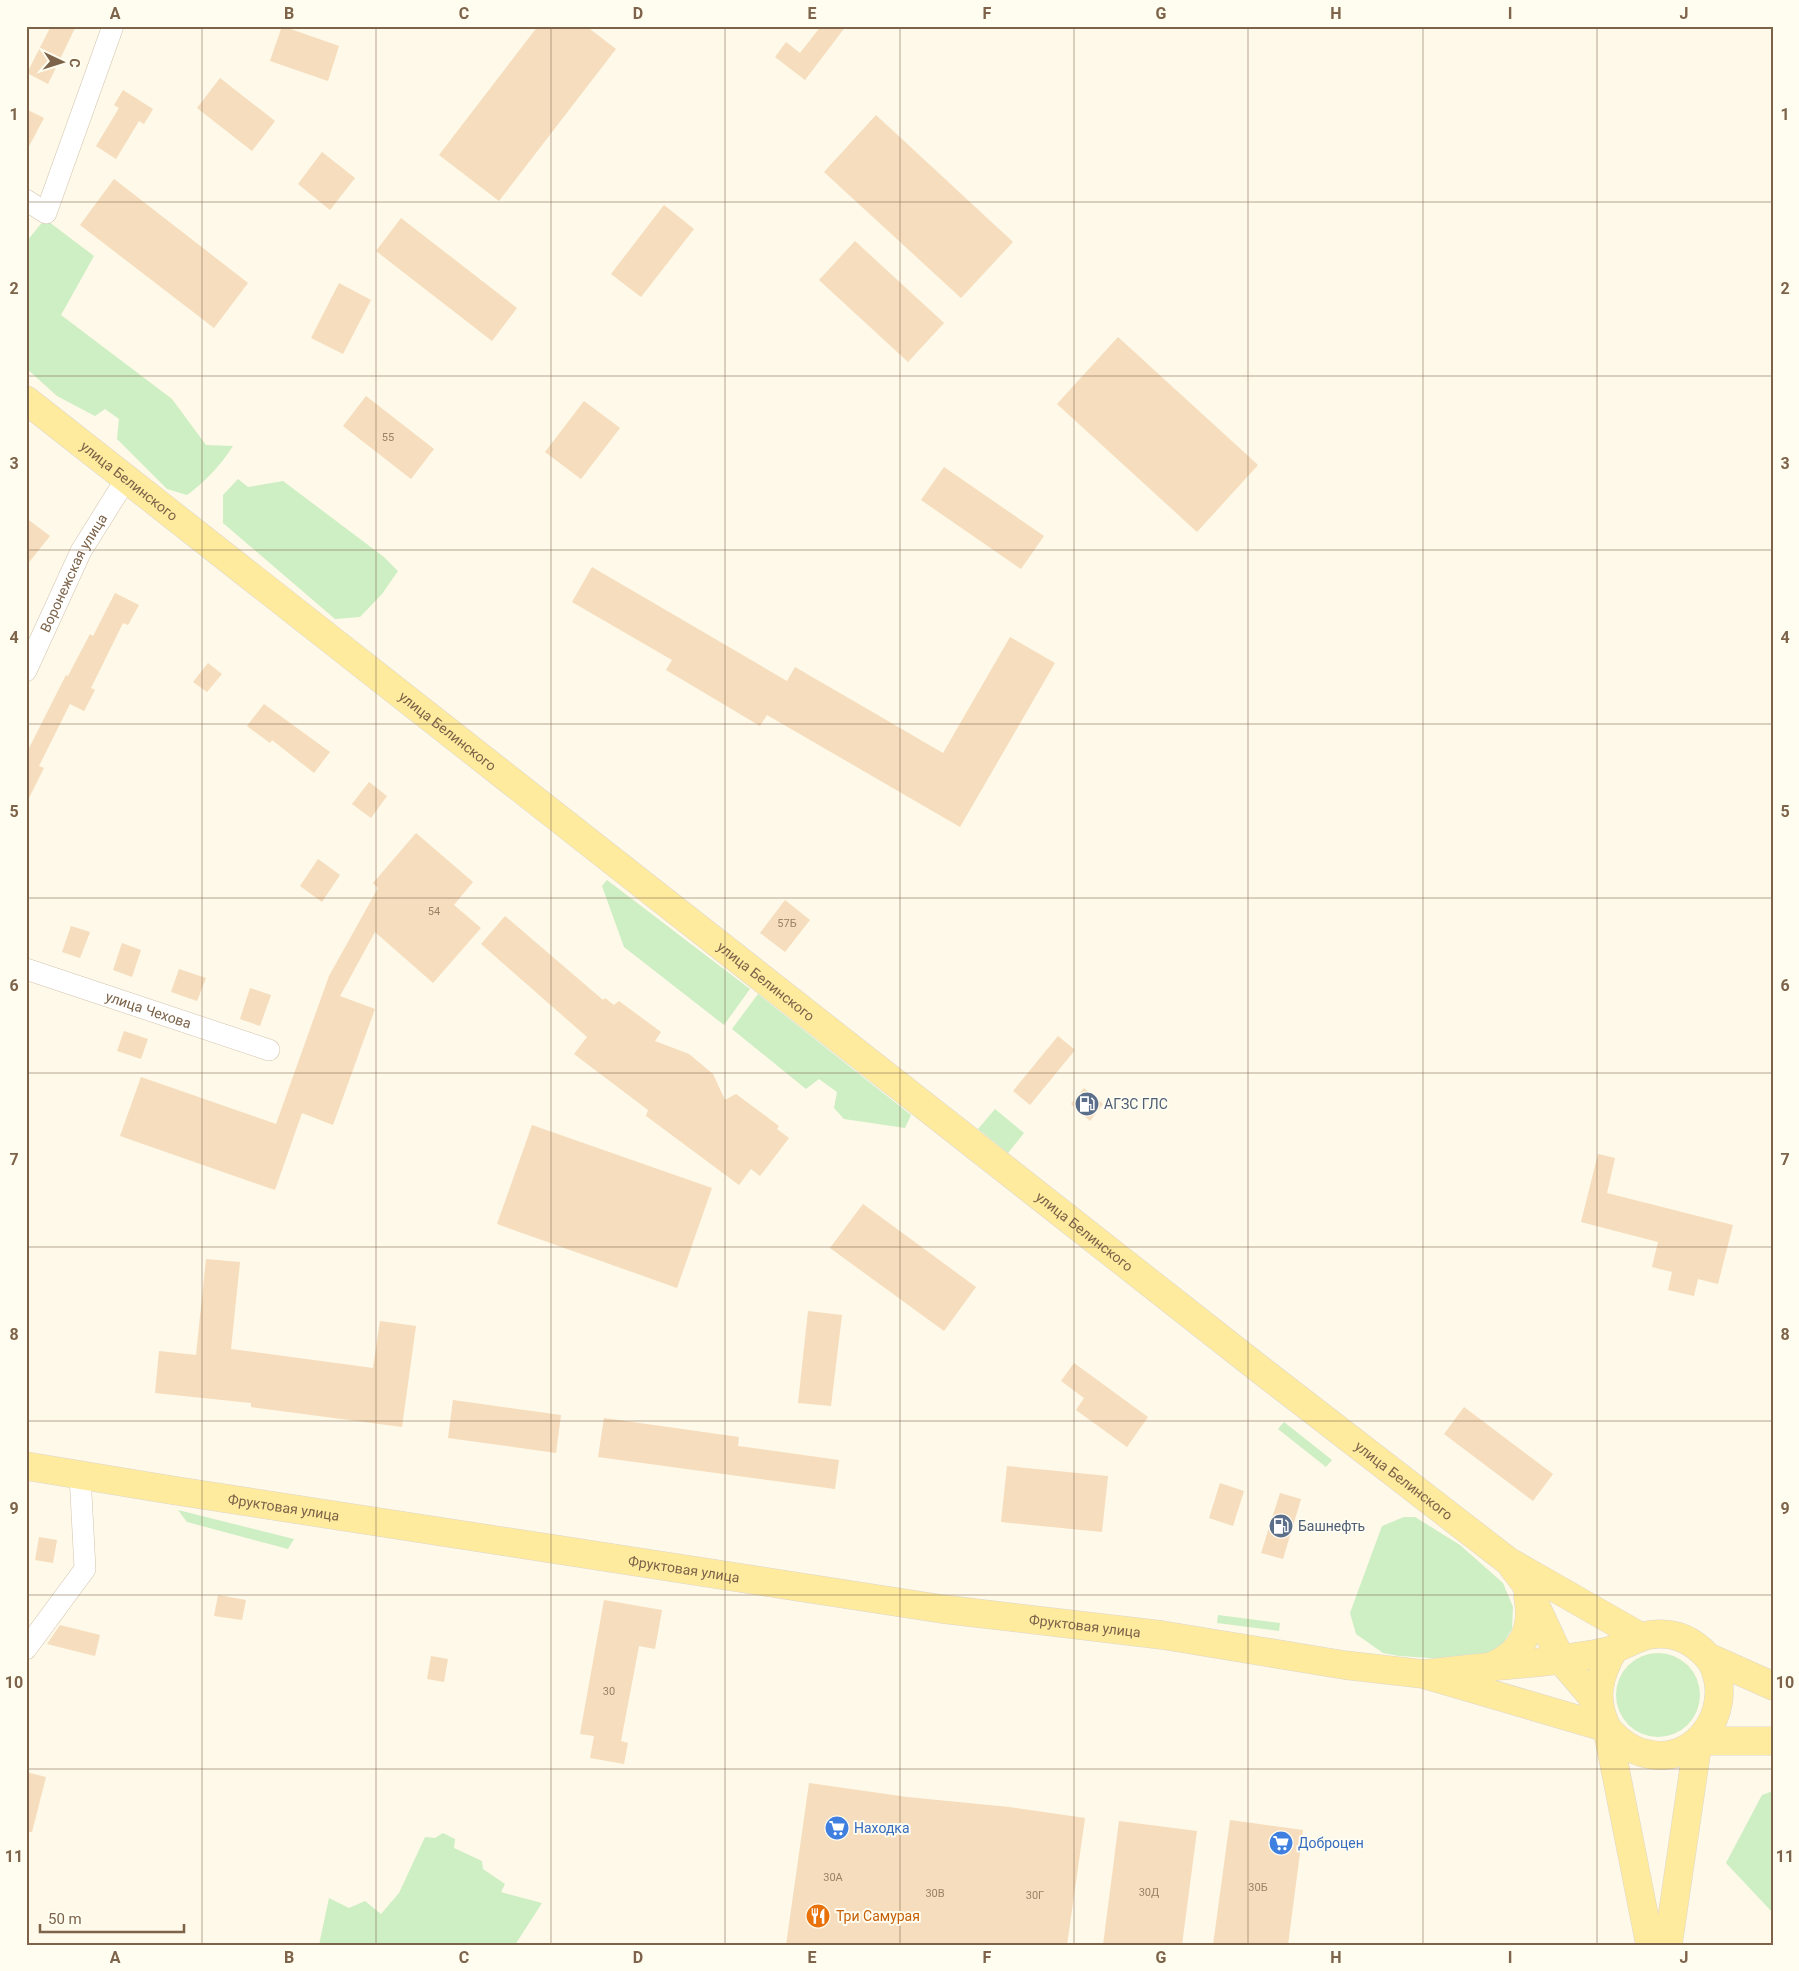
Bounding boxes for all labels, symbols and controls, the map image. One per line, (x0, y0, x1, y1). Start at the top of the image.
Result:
text: A (110, 4, 121, 23)
text: B (284, 4, 294, 23)
text: C (459, 4, 469, 23)
text: D (633, 4, 643, 23)
text: E (808, 4, 817, 23)
text: F (983, 4, 992, 23)
text: G (1156, 4, 1167, 23)
text: H (1330, 4, 1342, 23)
text: I (1508, 4, 1512, 23)
text: J (1680, 4, 1688, 23)
north arrow (38, 38, 88, 88)
text: С (67, 58, 83, 68)
text: 1 (9, 105, 19, 124)
text: 1 (1780, 105, 1790, 124)
text: 2 (9, 279, 19, 298)
text: 2 (1780, 279, 1790, 298)
house number: 55 (382, 431, 394, 444)
street label: улица Белинского (77, 438, 181, 524)
text: 3 (9, 454, 19, 473)
text: 3 (1780, 454, 1790, 473)
street label: Воронежская улица (37, 511, 110, 635)
text: 4 (9, 628, 19, 647)
text: 4 (1780, 628, 1790, 647)
street label: улица Белинского (396, 688, 499, 774)
text: 5 (9, 802, 19, 821)
text: 5 (1780, 802, 1790, 821)
house number: 54 (428, 905, 440, 918)
house number: 57Б (777, 917, 797, 930)
street label: улица Белинского (714, 938, 818, 1024)
text: 6 (9, 976, 19, 995)
text: 6 (1780, 976, 1790, 995)
street label: улица Чехова (103, 988, 193, 1032)
fuel station icon: АГЗС ГЛС (1074, 1091, 1100, 1117)
place label: АГЗС ГЛС (1104, 1096, 1168, 1112)
text: 7 (9, 1150, 19, 1169)
text: 7 (1780, 1150, 1790, 1169)
street label: улица Белинского (1033, 1188, 1136, 1275)
text: 8 (9, 1325, 19, 1344)
text: 8 (1780, 1325, 1790, 1344)
street label: улица Белинского (1352, 1438, 1456, 1523)
street label: Фруктовая улица (227, 1491, 341, 1524)
text: 9 (9, 1499, 19, 1518)
text: 9 (1780, 1499, 1790, 1518)
fuel station icon: Башнефть (1268, 1513, 1294, 1539)
place label: Башнефть (1298, 1518, 1365, 1534)
street label: Фруктовая улица (627, 1553, 741, 1586)
street label: Фруктовая улица (1028, 1611, 1142, 1640)
text: 10 (5, 1673, 23, 1692)
text: 10 (1776, 1673, 1794, 1692)
house number: 30 (603, 1685, 615, 1698)
supermarket icon: Находка (824, 1815, 850, 1841)
place label: Находка (854, 1820, 910, 1836)
supermarket icon: Доброцен (1268, 1830, 1294, 1856)
place label: Доброцен (1298, 1835, 1364, 1851)
text: 11 (5, 1847, 23, 1866)
text: 11 (1776, 1847, 1794, 1866)
house number: 30А (823, 1871, 844, 1884)
house number: 30Б (1248, 1881, 1268, 1894)
house number: 30Д (1139, 1886, 1159, 1899)
house number: 30В (925, 1887, 945, 1900)
house number: 30Г (1026, 1889, 1044, 1902)
scale bar (40, 1901, 184, 1933)
restaurant icon: Три Самурая (805, 1903, 831, 1929)
place label: Три Самурая (836, 1908, 920, 1924)
text: 50 m (48, 1910, 82, 1928)
text: A (110, 1948, 121, 1967)
text: B (284, 1948, 294, 1967)
text: C (459, 1948, 469, 1967)
text: D (633, 1948, 643, 1967)
text: E (808, 1948, 817, 1967)
text: F (983, 1948, 992, 1967)
text: G (1156, 1948, 1167, 1967)
text: H (1330, 1948, 1342, 1967)
text: I (1508, 1948, 1512, 1967)
text: J (1680, 1948, 1688, 1967)

